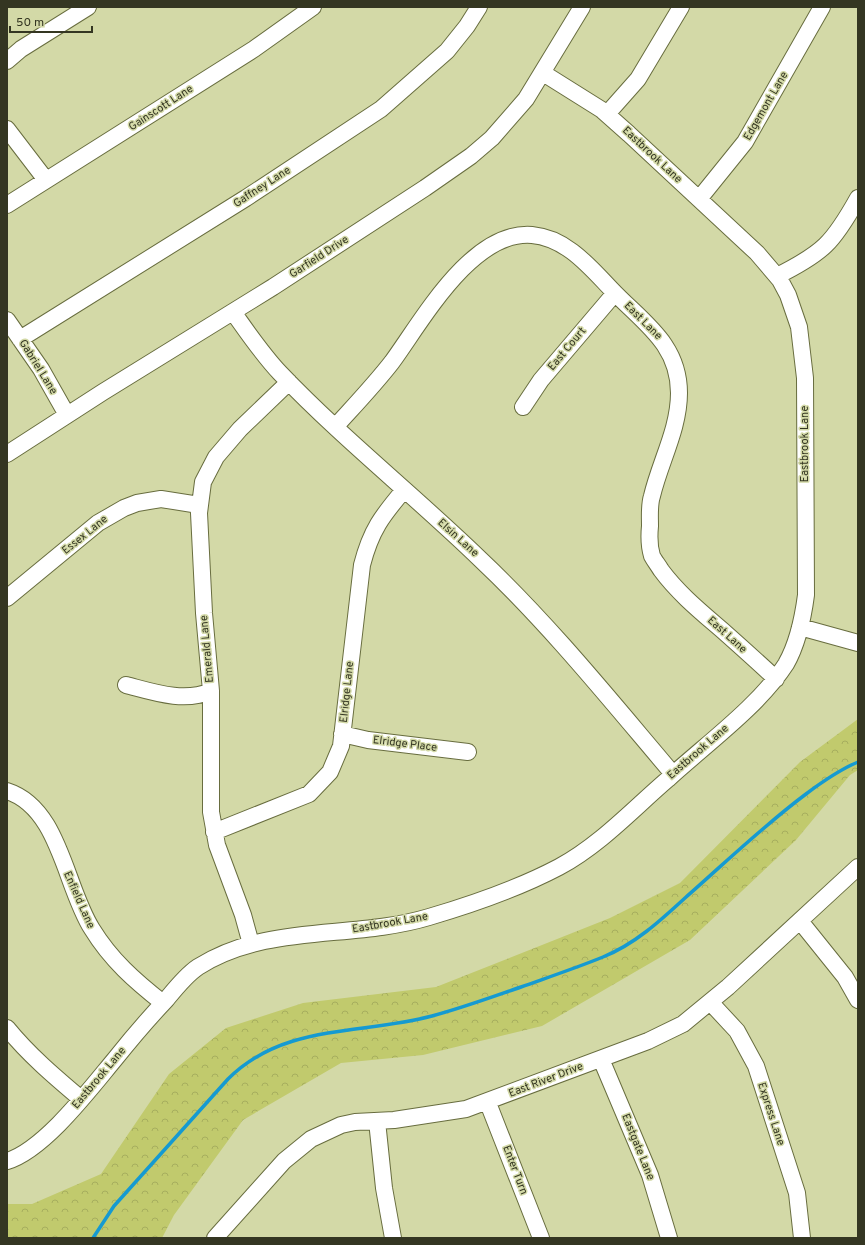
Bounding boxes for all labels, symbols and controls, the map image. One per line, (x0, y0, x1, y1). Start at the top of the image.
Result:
scale bar (10, 8, 92, 34)
text: 50 m (16, 15, 44, 31)
street label: Edgemont Lane (741, 69, 791, 143)
street label: Gainscott Lane (126, 82, 196, 134)
street label: Eastbrook Lane (619, 124, 685, 186)
street label: Gaffney Lane (231, 163, 293, 211)
street label: Garfield Drive (287, 233, 351, 281)
street label: East Lane (621, 299, 665, 343)
street label: East Court (545, 324, 589, 374)
street label: Gabriel Lane (16, 337, 60, 397)
street label: Eastbrook Lane (798, 406, 812, 482)
street label: Essex Lane (59, 512, 111, 558)
street label: Elsin Lane (435, 516, 482, 560)
street label: Emerald Lane (197, 614, 217, 683)
street label: East Lane (704, 614, 750, 656)
street label: Elridge Lane (337, 661, 357, 723)
street label: Eastbrook Lane (664, 722, 732, 782)
street label: Elridge Place (372, 733, 438, 755)
street label: Enfield Lane (60, 869, 98, 931)
street label: Eastbrook Lane (351, 909, 429, 937)
street label: Eastbrook Lane (69, 1044, 129, 1112)
street label: East River Drive (507, 1059, 585, 1101)
street label: Express Lane (754, 1081, 788, 1147)
street label: Eastgate Lane (618, 1112, 658, 1182)
street label: Enter Turn (499, 1143, 531, 1197)

